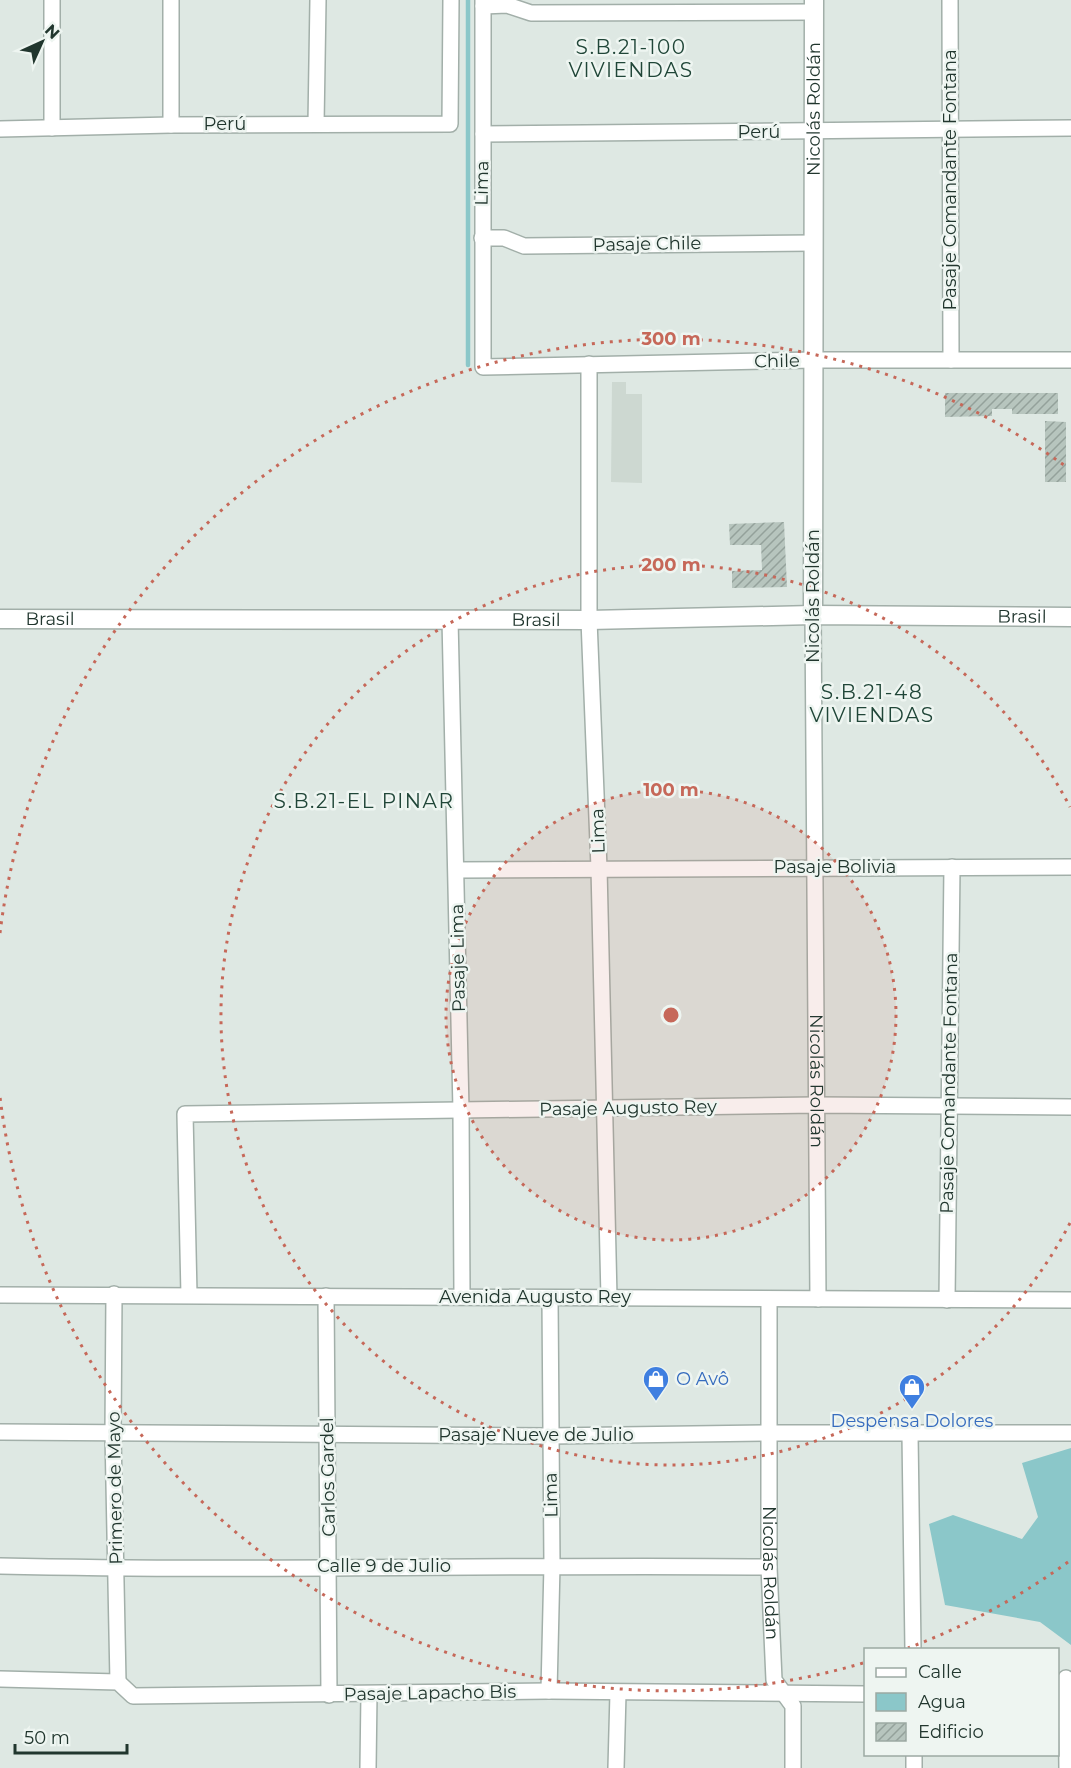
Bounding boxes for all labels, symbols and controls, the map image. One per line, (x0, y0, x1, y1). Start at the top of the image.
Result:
north arrow (12, 12, 72, 72)
text: N (41, 20, 64, 43)
district label: S.B.21-100 VIVIENDAS (568, 35, 694, 82)
street label: Nicolás Roldán (803, 42, 825, 176)
street label: Pasaje Comandante Fontana (939, 49, 961, 311)
street label: Perú (204, 113, 246, 135)
street label: Perú (738, 121, 780, 143)
street label: Lima (471, 160, 493, 206)
street label: Pasaje Chile (592, 232, 702, 256)
text: 300 m (640, 328, 701, 350)
street label: Chile (754, 350, 800, 372)
street label: Nicolás Roldán (802, 529, 824, 663)
text: 200 m (641, 554, 701, 576)
street label: Brasil (997, 605, 1047, 628)
street label: Brasil (25, 608, 75, 630)
street label: Brasil (511, 609, 561, 631)
district label: S.B.21-48 VIVIENDAS (809, 680, 935, 727)
text: 100 m (643, 779, 699, 801)
district label: S.B.21-EL PINAR (274, 789, 454, 813)
street label: Lima (586, 808, 610, 854)
street label: Pasaje Bolivia (774, 856, 896, 878)
street label: Pasaje Lima (446, 904, 470, 1012)
street label: Pasaje Comandante Fontana (936, 952, 962, 1214)
centre of rings (661, 1005, 681, 1025)
street label: Nicolás Roldán (805, 1014, 828, 1148)
street label: Pasaje Augusto Rey (539, 1095, 717, 1121)
street label: Avenida Augusto Rey (439, 1286, 631, 1308)
shop icon: O Avô (641, 1364, 671, 1402)
place label: O Avô (676, 1368, 729, 1390)
shop icon: Despensa Dolores (897, 1372, 927, 1410)
place label: Despensa Dolores (831, 1410, 994, 1432)
street label: Primero de Mayo (103, 1411, 127, 1565)
street label: Carlos Gardel (316, 1417, 340, 1537)
street label: Pasaje Nueve de Julio (438, 1424, 634, 1446)
street label: Lima (540, 1472, 562, 1518)
street label: Nicolás Roldán (758, 1506, 783, 1640)
street label: Calle 9 de Julio (317, 1555, 451, 1577)
legend (864, 1648, 1059, 1756)
text: Calle (918, 1661, 962, 1683)
street label: Pasaje Lapacho Bis (344, 1680, 517, 1706)
text: Agua (918, 1691, 966, 1713)
scale bar (15, 1717, 128, 1755)
text: Edificio (918, 1721, 984, 1743)
text: 50 m (24, 1727, 70, 1749)

